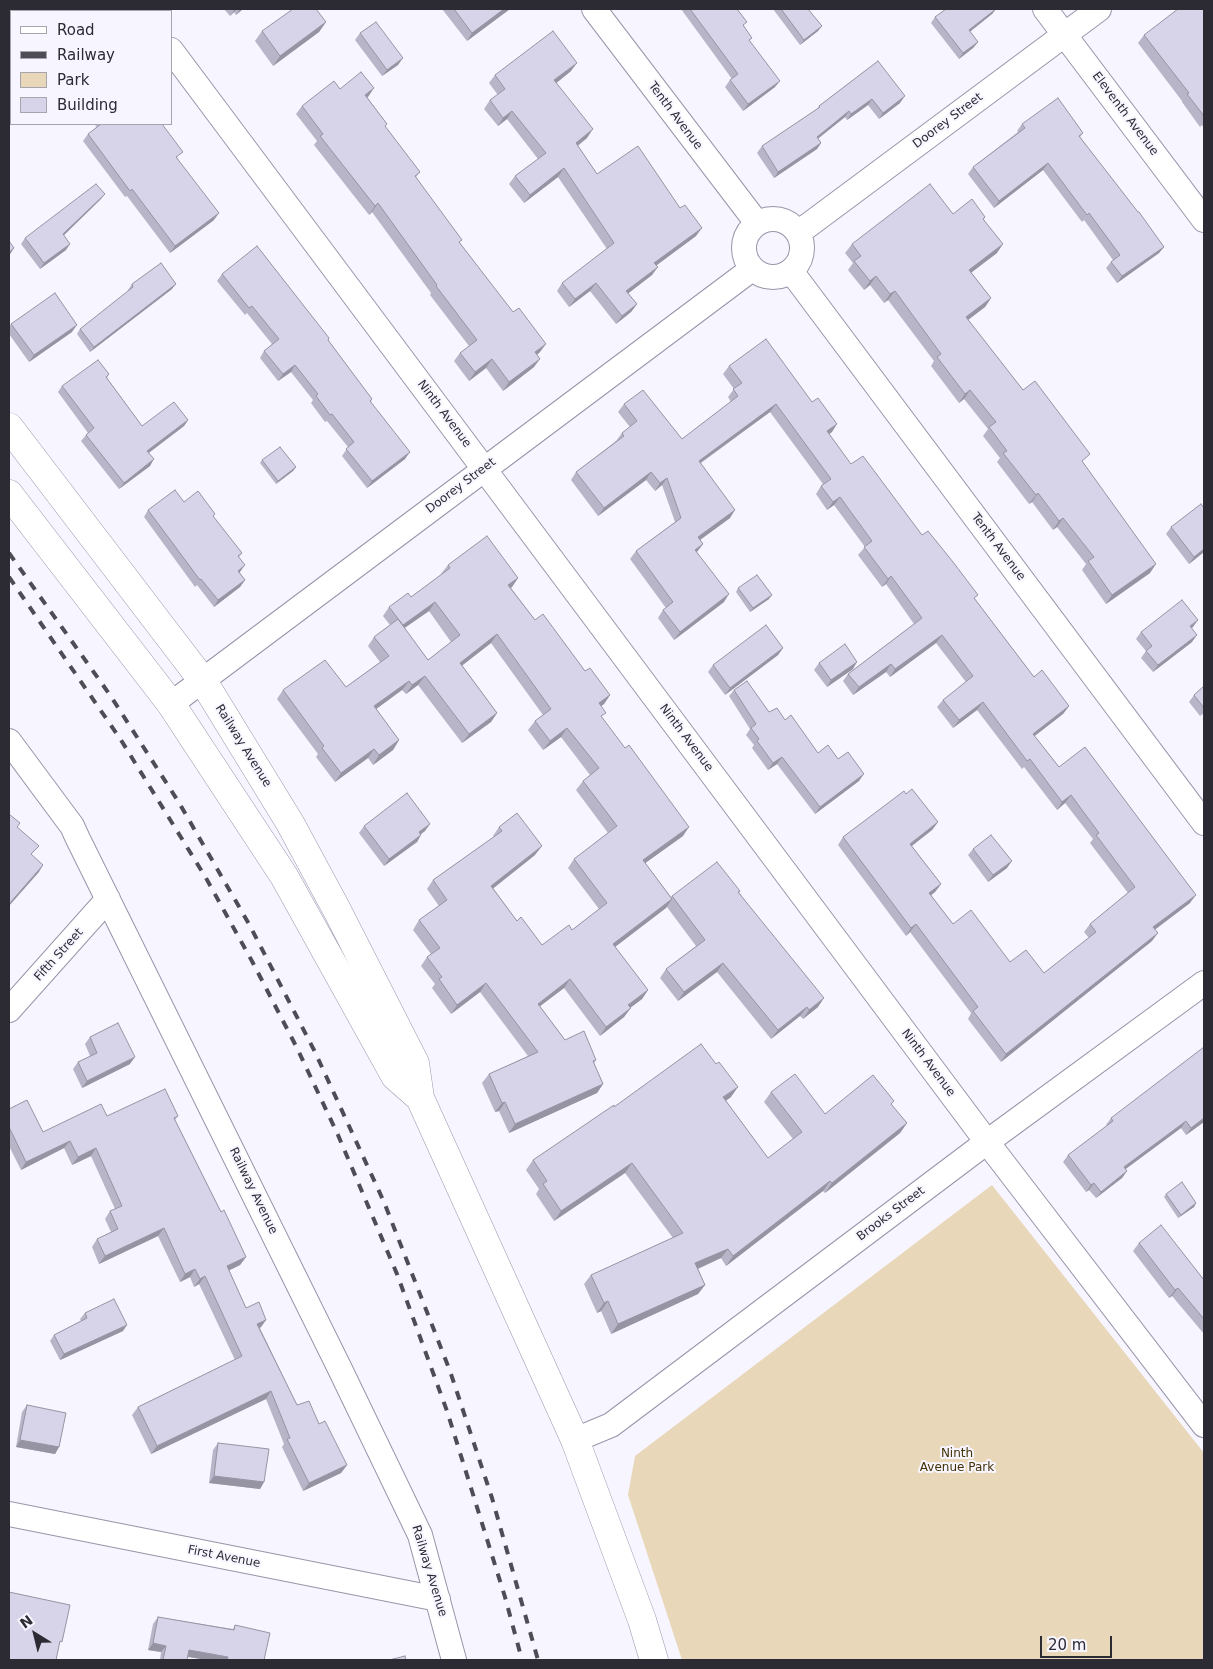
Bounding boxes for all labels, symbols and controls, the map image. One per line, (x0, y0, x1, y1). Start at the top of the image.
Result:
legend (10, 10, 172, 125)
text: Road (57, 21, 95, 39)
text: Railway (57, 46, 115, 64)
street label: Eleventh Avenue (1089, 69, 1161, 159)
text: Park (57, 71, 89, 89)
street label: Tenth Avenue (645, 79, 705, 153)
street label: Doorey Street (910, 90, 986, 152)
text: Building (57, 96, 118, 114)
street label: Ninth Avenue (414, 377, 474, 451)
street label: Doorey Street (423, 455, 499, 517)
street label: Tenth Avenue (968, 510, 1028, 584)
street label: Ninth Avenue (656, 701, 716, 775)
street label: Railway Avenue (212, 702, 274, 790)
street label: Fifth Street (32, 926, 86, 984)
street label: Ninth Avenue (898, 1026, 958, 1100)
street label: Railway Avenue (226, 1145, 280, 1237)
street label: Brooks Street (854, 1184, 928, 1244)
park label: Ninth Avenue Park (920, 1447, 994, 1475)
street label: Railway Avenue (408, 1524, 450, 1618)
street label: First Avenue (186, 1543, 262, 1571)
north arrow (10, 1609, 60, 1659)
text: N (17, 1612, 36, 1632)
scale bar (1043, 1626, 1116, 1658)
text: 20 m (1048, 1636, 1086, 1654)

